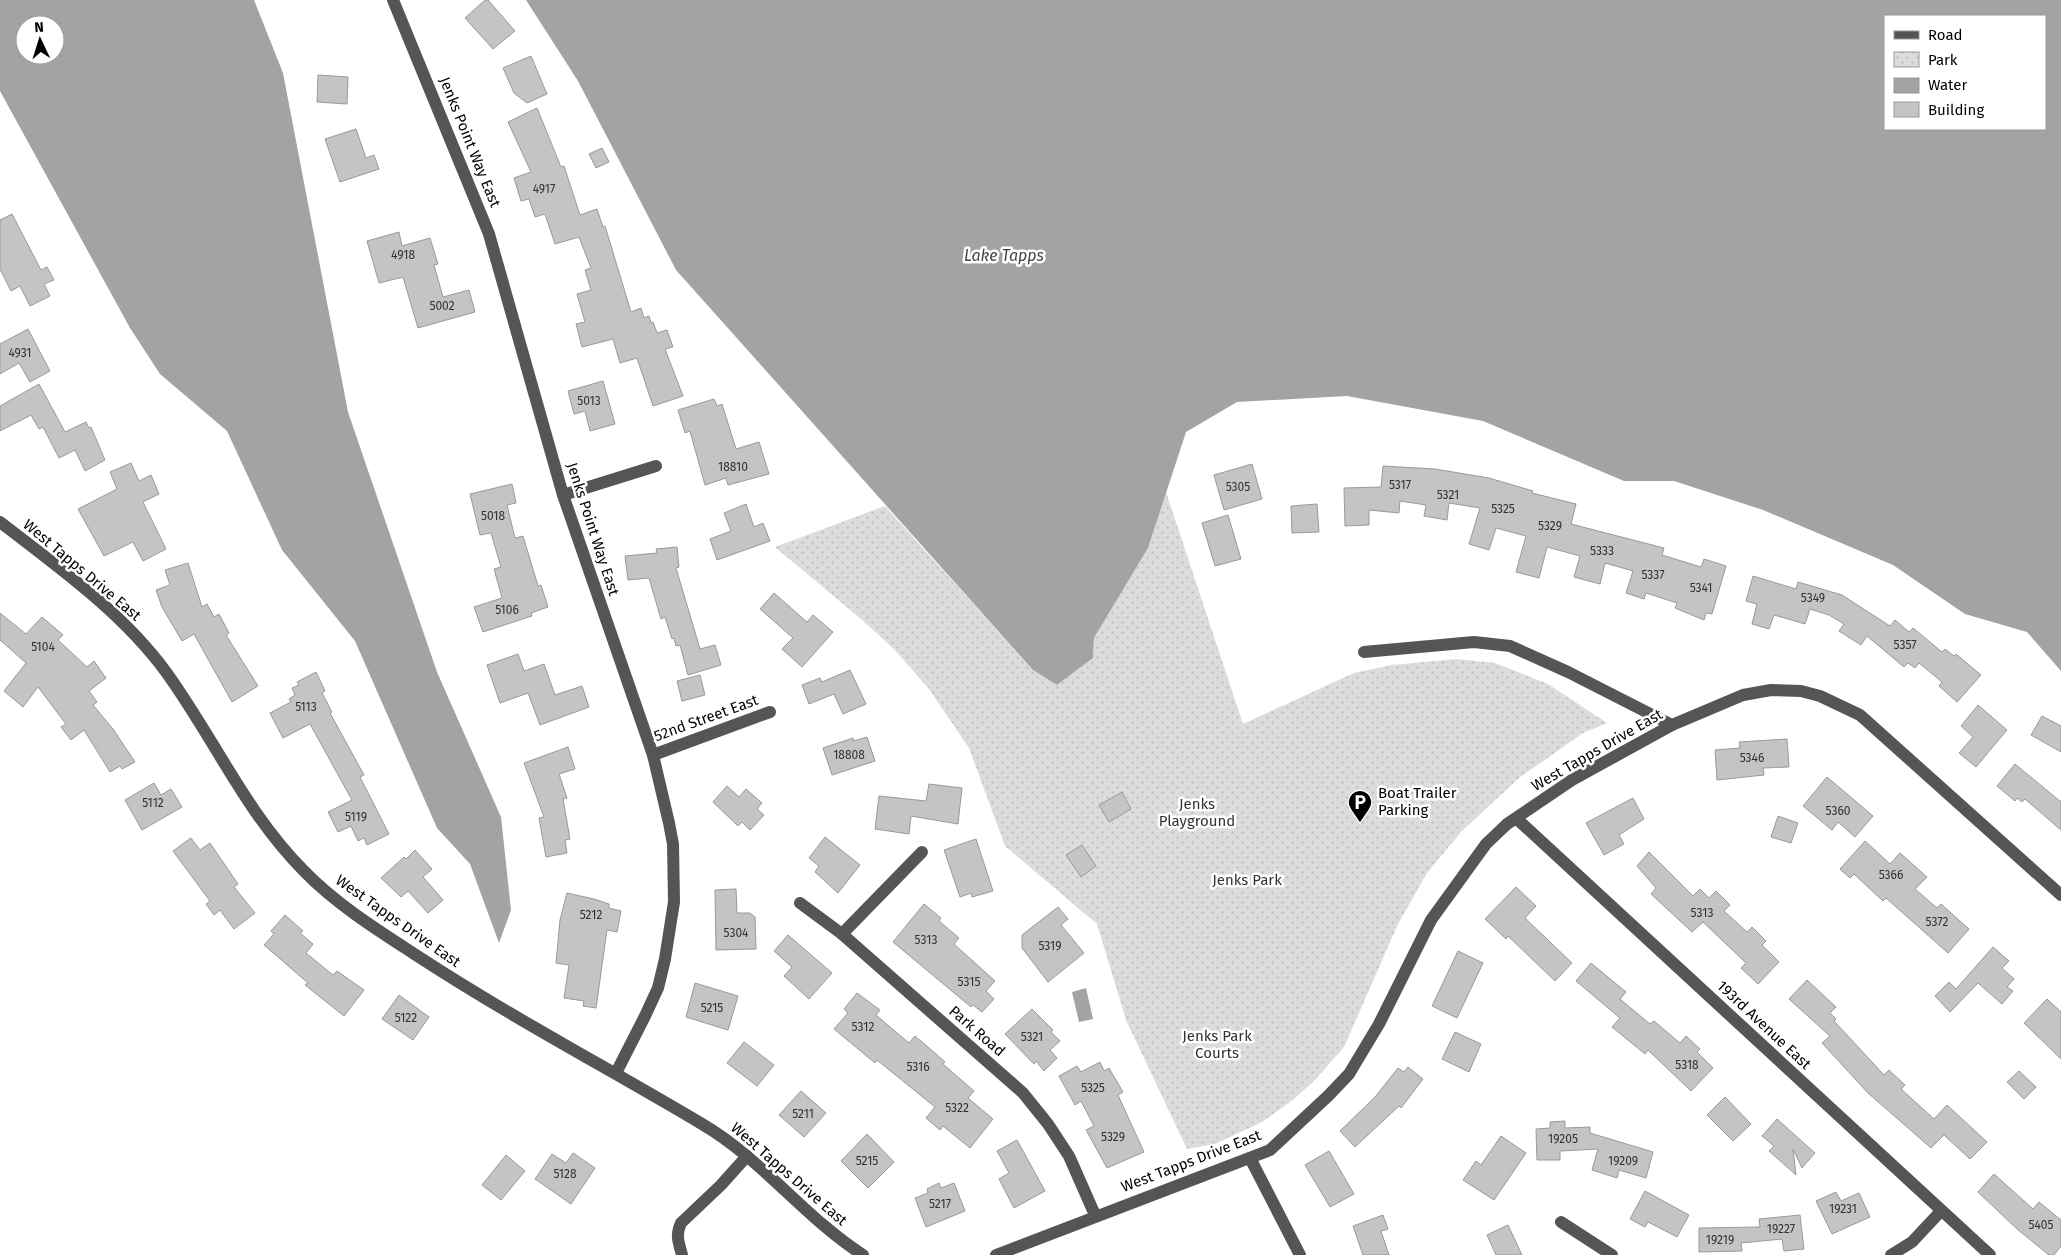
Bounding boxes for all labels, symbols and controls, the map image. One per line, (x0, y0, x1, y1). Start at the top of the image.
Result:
north arrow (15, 15, 65, 65)
legend (1884, 15, 2046, 130)
text: N (34, 19, 44, 36)
text: Road (1928, 26, 1963, 44)
text: Park (1928, 51, 1958, 69)
street label: Jenks Point Way East (436, 74, 505, 210)
text: Water (1928, 76, 1967, 94)
text: Building (1928, 101, 1984, 119)
house number: 4917 (533, 182, 555, 196)
water label: Lake Tapps (964, 246, 1044, 265)
house number: 4918 (391, 248, 415, 262)
house number: 5002 (429, 299, 455, 313)
house number: 4931 (8, 346, 32, 360)
house number: 5013 (577, 394, 601, 408)
street label: Jenks Point Way East (563, 460, 623, 598)
house number: 18810 (718, 460, 748, 474)
house number: 5317 (1389, 478, 1411, 492)
house number: 5305 (1226, 480, 1250, 494)
house number: 5321 (1437, 488, 1459, 502)
house number: 5325 (1491, 502, 1515, 516)
house number: 5018 (481, 509, 505, 523)
street label: West Tapps Drive East (19, 515, 145, 625)
house number: 5329 (1538, 519, 1562, 533)
house number: 5333 (1590, 544, 1614, 558)
house number: 5337 (1641, 568, 1665, 582)
house number: 5341 (1690, 581, 1712, 595)
house number: 5349 (1801, 591, 1825, 605)
house number: 5106 (495, 603, 519, 617)
house number: 5357 (1894, 638, 1916, 652)
house number: 5104 (31, 640, 55, 654)
street label: 52nd Street East (651, 691, 761, 745)
house number: 5113 (295, 700, 317, 714)
street label: West Tapps Drive East (1528, 705, 1666, 795)
house number: 18808 (833, 748, 865, 762)
house number: 5346 (1740, 751, 1764, 765)
place label: Boat Trailer Parking (1378, 784, 1457, 819)
parking icon: Boat Trailer Parking (1347, 789, 1373, 823)
park label: Jenks Playground (1159, 795, 1235, 830)
house number: 5112 (142, 796, 164, 810)
house number: 5360 (1825, 804, 1851, 818)
house number: 5119 (345, 810, 367, 824)
house number: 5366 (1879, 868, 1903, 882)
street label: West Tapps Drive East (332, 871, 464, 971)
park label: Jenks Park (1212, 871, 1282, 889)
house number: 5313 (1691, 906, 1713, 920)
house number: 5212 (580, 908, 602, 922)
house number: 5372 (1926, 915, 1949, 929)
house number: 5304 (724, 926, 749, 940)
house number: 5313 (915, 933, 937, 947)
house number: 5319 (1038, 939, 1062, 953)
house number: 5315 (958, 975, 980, 989)
street label: 193rd Avenue East (1713, 977, 1815, 1074)
house number: 5215 (701, 1001, 723, 1015)
street label: Park Road (945, 1002, 1009, 1060)
house number: 5122 (395, 1011, 417, 1025)
house number: 5312 (852, 1020, 874, 1034)
park label: Jenks Park Courts (1182, 1027, 1252, 1062)
house number: 5321 (1021, 1030, 1043, 1044)
house number: 5318 (1675, 1058, 1699, 1072)
house number: 5316 (906, 1060, 930, 1074)
house number: 5325 (1081, 1081, 1105, 1095)
house number: 5322 (945, 1101, 969, 1115)
house number: 5211 (792, 1107, 814, 1121)
street label: West Tapps Drive East (727, 1119, 851, 1230)
street label: West Tapps Drive East (1119, 1126, 1264, 1196)
house number: 5329 (1101, 1130, 1125, 1144)
house number: 19205 (1548, 1132, 1578, 1146)
house number: 5215 (856, 1154, 878, 1168)
house number: 19209 (1608, 1154, 1638, 1168)
house number: 5128 (553, 1167, 577, 1181)
house number: 5217 (929, 1197, 951, 1211)
house number: 19231 (1829, 1202, 1857, 1216)
house number: 5405 (2028, 1218, 2054, 1232)
house number: 19227 (1767, 1222, 1795, 1236)
house number: 19219 (1706, 1233, 1734, 1247)

